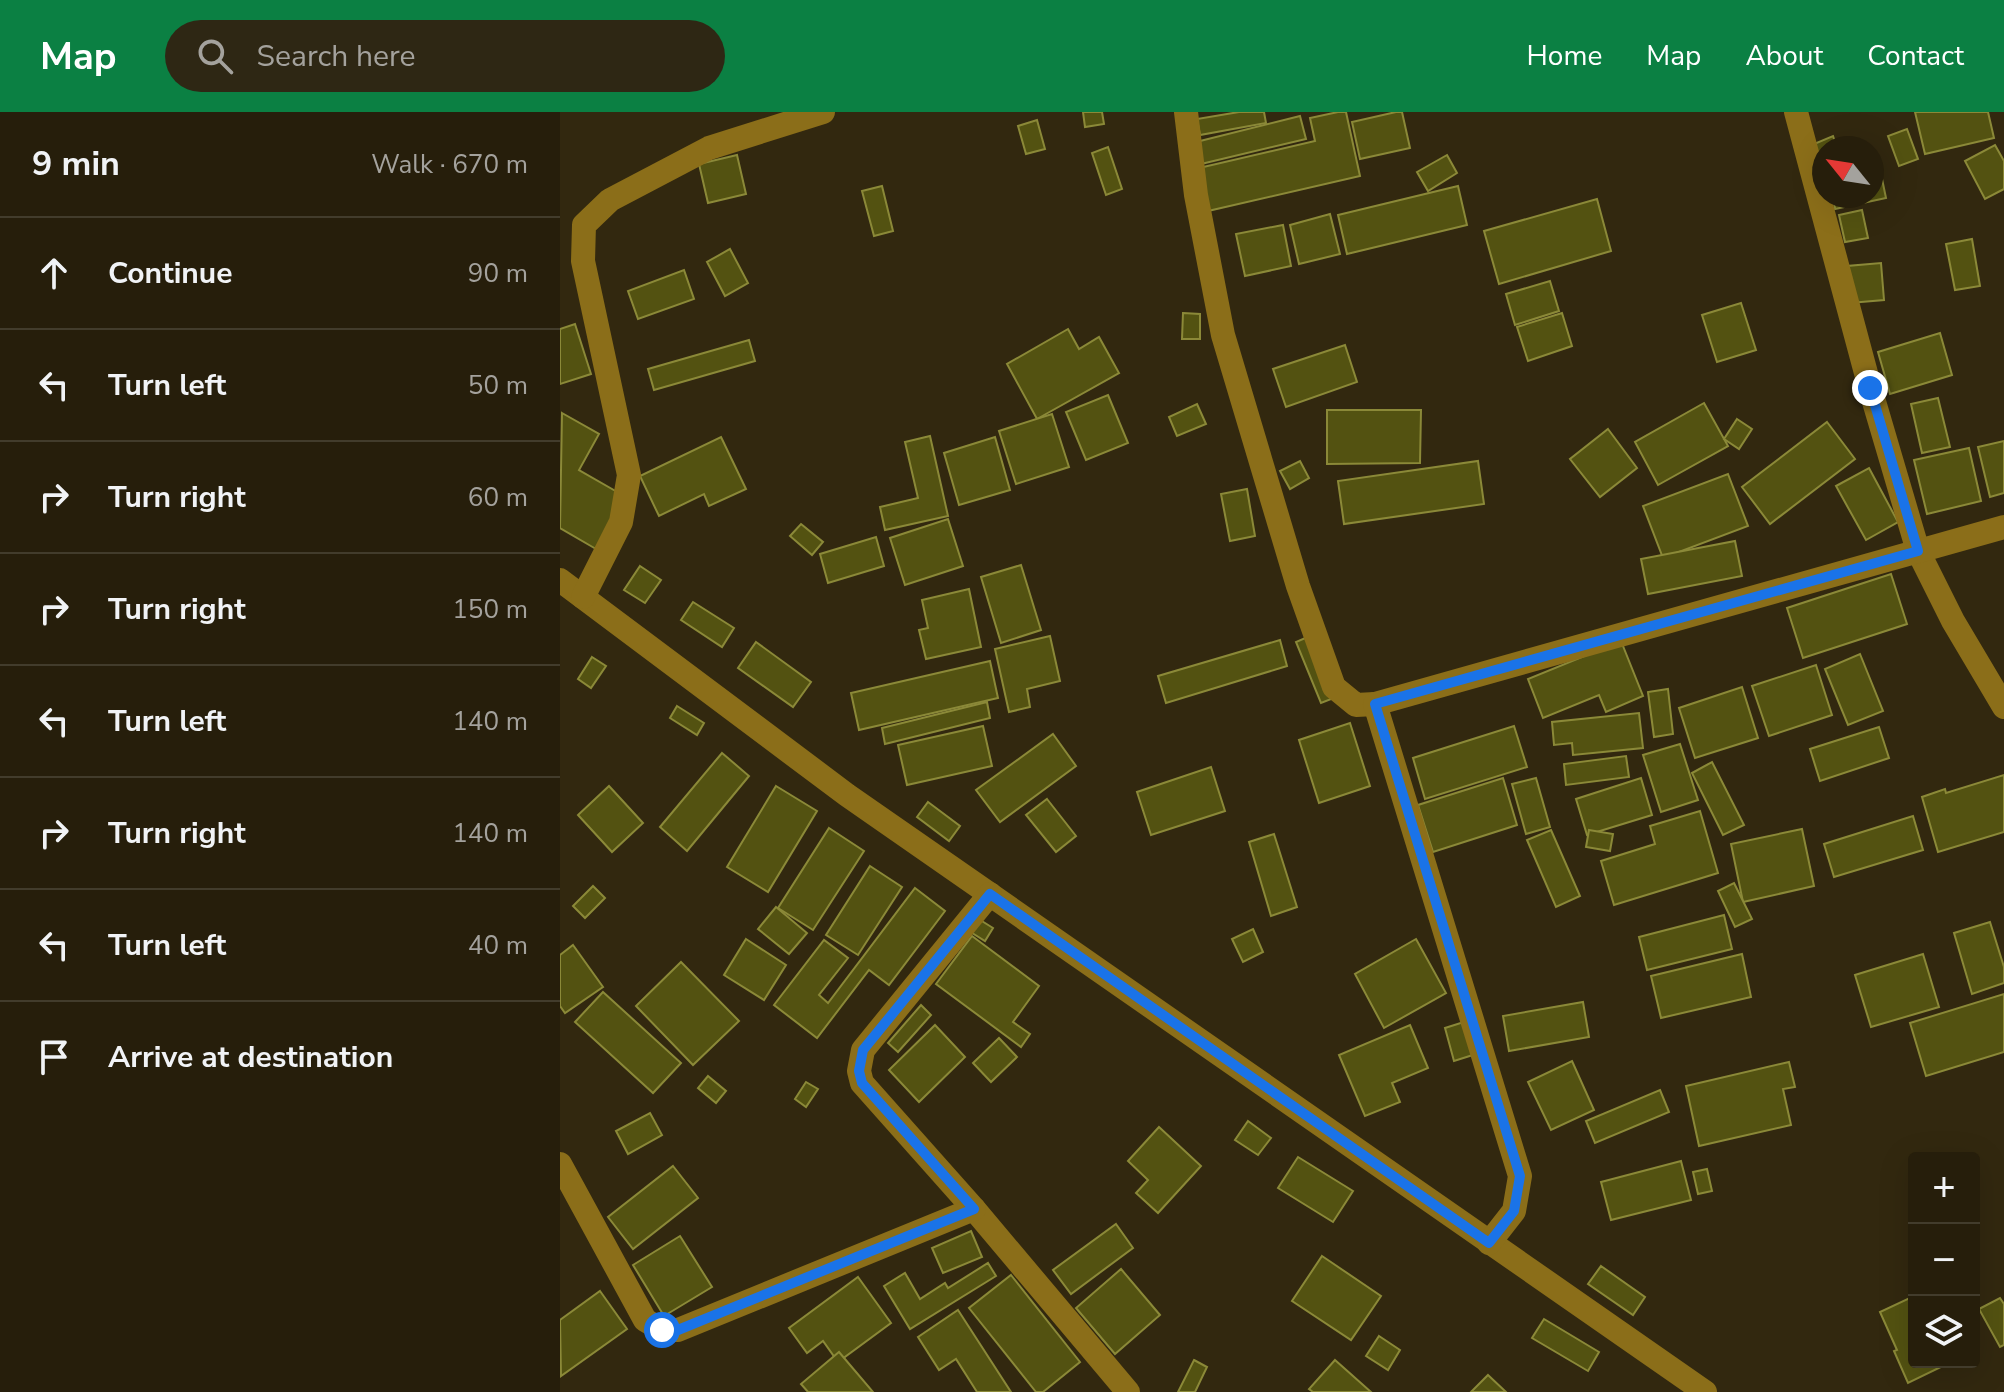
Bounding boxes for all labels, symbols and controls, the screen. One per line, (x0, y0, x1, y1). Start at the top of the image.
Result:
search box (165, 20, 725, 92)
text: Map (40, 31, 117, 82)
icon: search (193, 34, 237, 78)
text: Search here (257, 36, 416, 77)
text: Home (1527, 37, 1602, 75)
text: Map (1646, 37, 1701, 75)
text: About (1745, 37, 1823, 75)
text: Contact (1867, 37, 1964, 75)
north arrow (1812, 136, 1884, 208)
text: 9 min (32, 141, 120, 187)
text: Walk · 670 m (371, 147, 528, 182)
icon: ahead (32, 251, 76, 295)
text: Continue (108, 253, 233, 294)
text: 90 m (468, 256, 528, 291)
icon: left (32, 363, 76, 407)
text: Turn left (108, 365, 226, 406)
text: 50 m (468, 368, 528, 403)
route end (1852, 370, 1888, 406)
icon: right (32, 475, 76, 519)
text: Turn right (108, 477, 246, 518)
text: 60 m (468, 480, 528, 515)
icon: right (32, 587, 76, 631)
text: Turn right (108, 589, 246, 630)
text: 150 m (452, 592, 528, 627)
icon: left (32, 699, 76, 743)
text: Turn left (108, 701, 226, 742)
text: 140 m (452, 704, 528, 739)
icon: right (32, 811, 76, 855)
text: Turn right (108, 813, 246, 854)
text: 140 m (452, 816, 528, 851)
icon: left (32, 923, 76, 967)
text: Turn left (108, 925, 226, 966)
text: 40 m (468, 928, 528, 963)
icon: arrive (32, 1035, 76, 1079)
text: Arrive at destination (108, 1037, 393, 1078)
map controls (1908, 1152, 1980, 1368)
button: + (1908, 1152, 1980, 1224)
button: − (1908, 1224, 1980, 1296)
button: layers (1908, 1296, 1980, 1368)
route start (644, 1312, 680, 1348)

